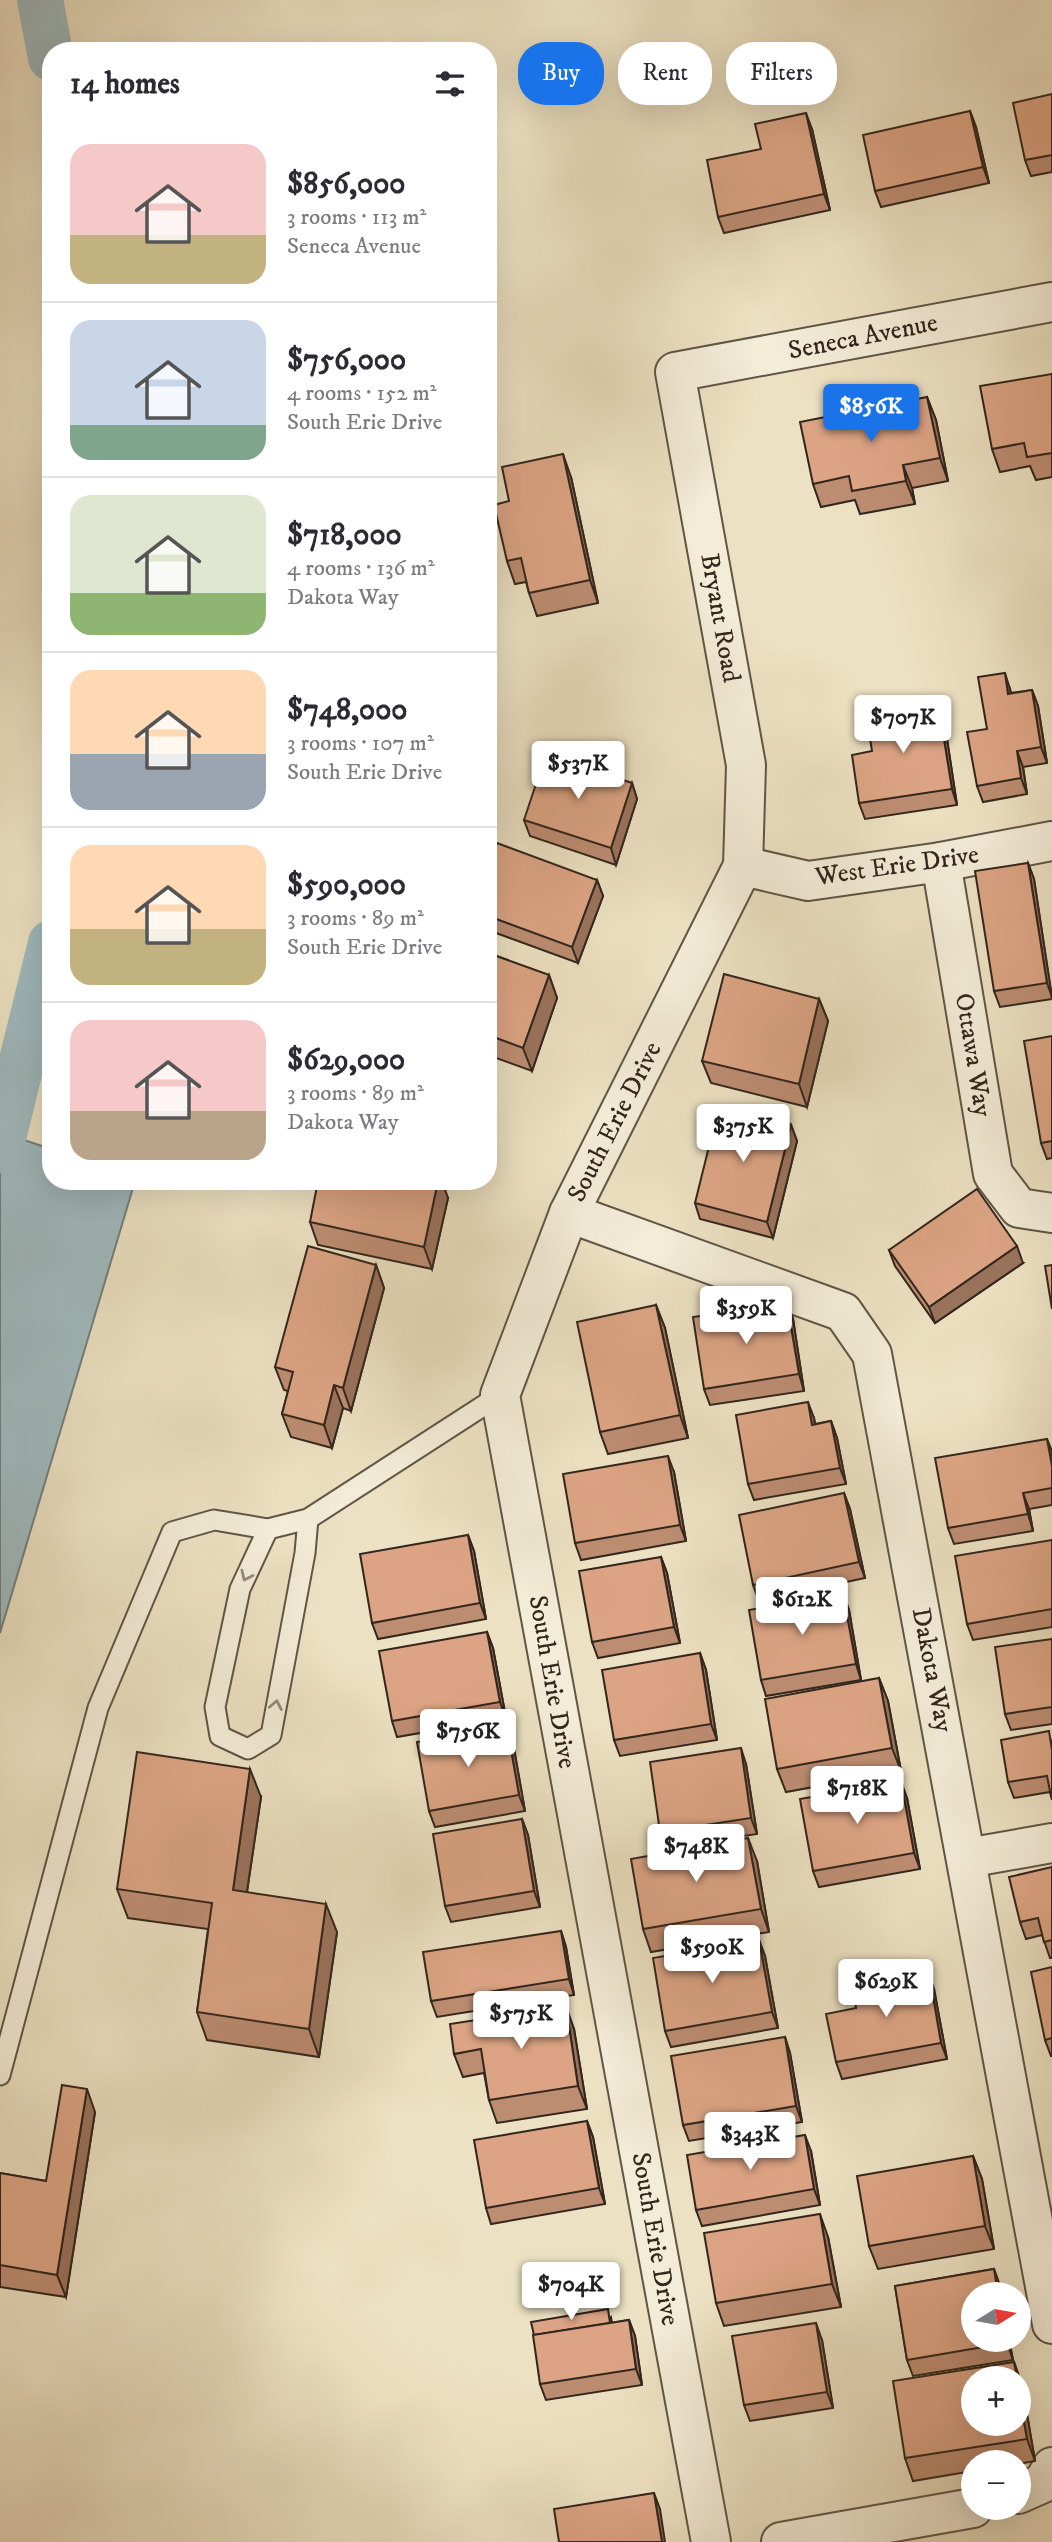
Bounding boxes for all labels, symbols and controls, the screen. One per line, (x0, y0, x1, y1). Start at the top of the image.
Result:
chip: Buy (518, 42, 604, 105)
chip: Rent (618, 42, 712, 105)
chip: Filters (726, 42, 837, 105)
icon: filters (431, 65, 469, 103)
text: 14 homes (70, 66, 180, 103)
text: $856,000 (287, 166, 405, 203)
icon: home (126, 172, 210, 256)
text: 3 rooms · 113 m² (287, 203, 426, 232)
text: Seneca Avenue (287, 232, 421, 261)
street label: Seneca Avenue (786, 306, 940, 368)
text: $756,000 (287, 342, 406, 379)
icon: home (126, 348, 210, 432)
text: 4 rooms · 152 m² (287, 379, 436, 408)
pin: $856K (822, 384, 920, 444)
text: $856K (839, 392, 903, 421)
text: South Erie Drive (287, 408, 442, 437)
text: $718,000 (287, 517, 402, 554)
icon: home (126, 523, 210, 607)
street label: Bryant Road (692, 551, 748, 685)
text: 4 rooms · 136 m² (287, 554, 434, 583)
text: Dakota Way (287, 583, 399, 612)
text: $748,000 (287, 692, 407, 729)
pin: $707K (854, 696, 952, 755)
icon: home (126, 698, 210, 782)
text: $707K (870, 703, 936, 732)
text: 3 rooms · 107 m² (287, 729, 434, 758)
pin: $537K (529, 742, 627, 801)
text: $537K (548, 749, 608, 778)
text: South Erie Drive (287, 758, 442, 787)
street label: West Erie Drive (812, 838, 981, 894)
text: $590,000 (287, 867, 406, 904)
icon: home (126, 873, 210, 957)
text: 3 rooms · 89 m² (287, 904, 424, 933)
text: South Erie Drive (287, 933, 442, 962)
street label: Ottawa Way (947, 991, 999, 1120)
street label: South Erie Drive (560, 1036, 670, 1208)
text: $629,000 (287, 1042, 405, 1079)
icon: home (126, 1048, 210, 1132)
text: 3 rooms · 89 m² (287, 1079, 424, 1108)
pin: $375K (694, 1104, 792, 1164)
text: Dakota Way (287, 1108, 399, 1137)
text: $375K (713, 1112, 773, 1141)
pin: $359K (697, 1286, 795, 1346)
text: $359K (716, 1294, 776, 1323)
one-way arrow (240, 1568, 254, 1581)
pin: $612K (753, 1578, 851, 1637)
text: $612K (772, 1585, 832, 1614)
street label: South Erie Drive (521, 1593, 583, 1771)
street label: Dakota Way (904, 1605, 960, 1736)
one-way arrow (268, 1699, 283, 1711)
pin: $756K (419, 1710, 517, 1769)
text: $756K (436, 1717, 500, 1746)
pin: $718K (808, 1766, 906, 1826)
text: $718K (827, 1774, 887, 1803)
pin: $748K (647, 1825, 745, 1884)
text: $748K (663, 1832, 729, 1861)
pin: $590K (663, 1926, 761, 1985)
text: $590K (680, 1933, 744, 1962)
pin: $629K (837, 1960, 935, 2019)
text: $629K (854, 1967, 918, 1996)
pin: $575K (472, 1992, 570, 2051)
text: $575K (489, 1999, 553, 2028)
pin: $343K (701, 2112, 799, 2172)
text: $343K (720, 2120, 780, 2149)
street label: South Erie Drive (624, 2150, 686, 2328)
pin: $704K (522, 2262, 620, 2322)
text: $704K (538, 2270, 604, 2299)
north arrow (961, 2282, 1031, 2352)
map controls (961, 2282, 1031, 2520)
button: + (961, 2366, 1031, 2436)
button: − (961, 2450, 1031, 2520)

